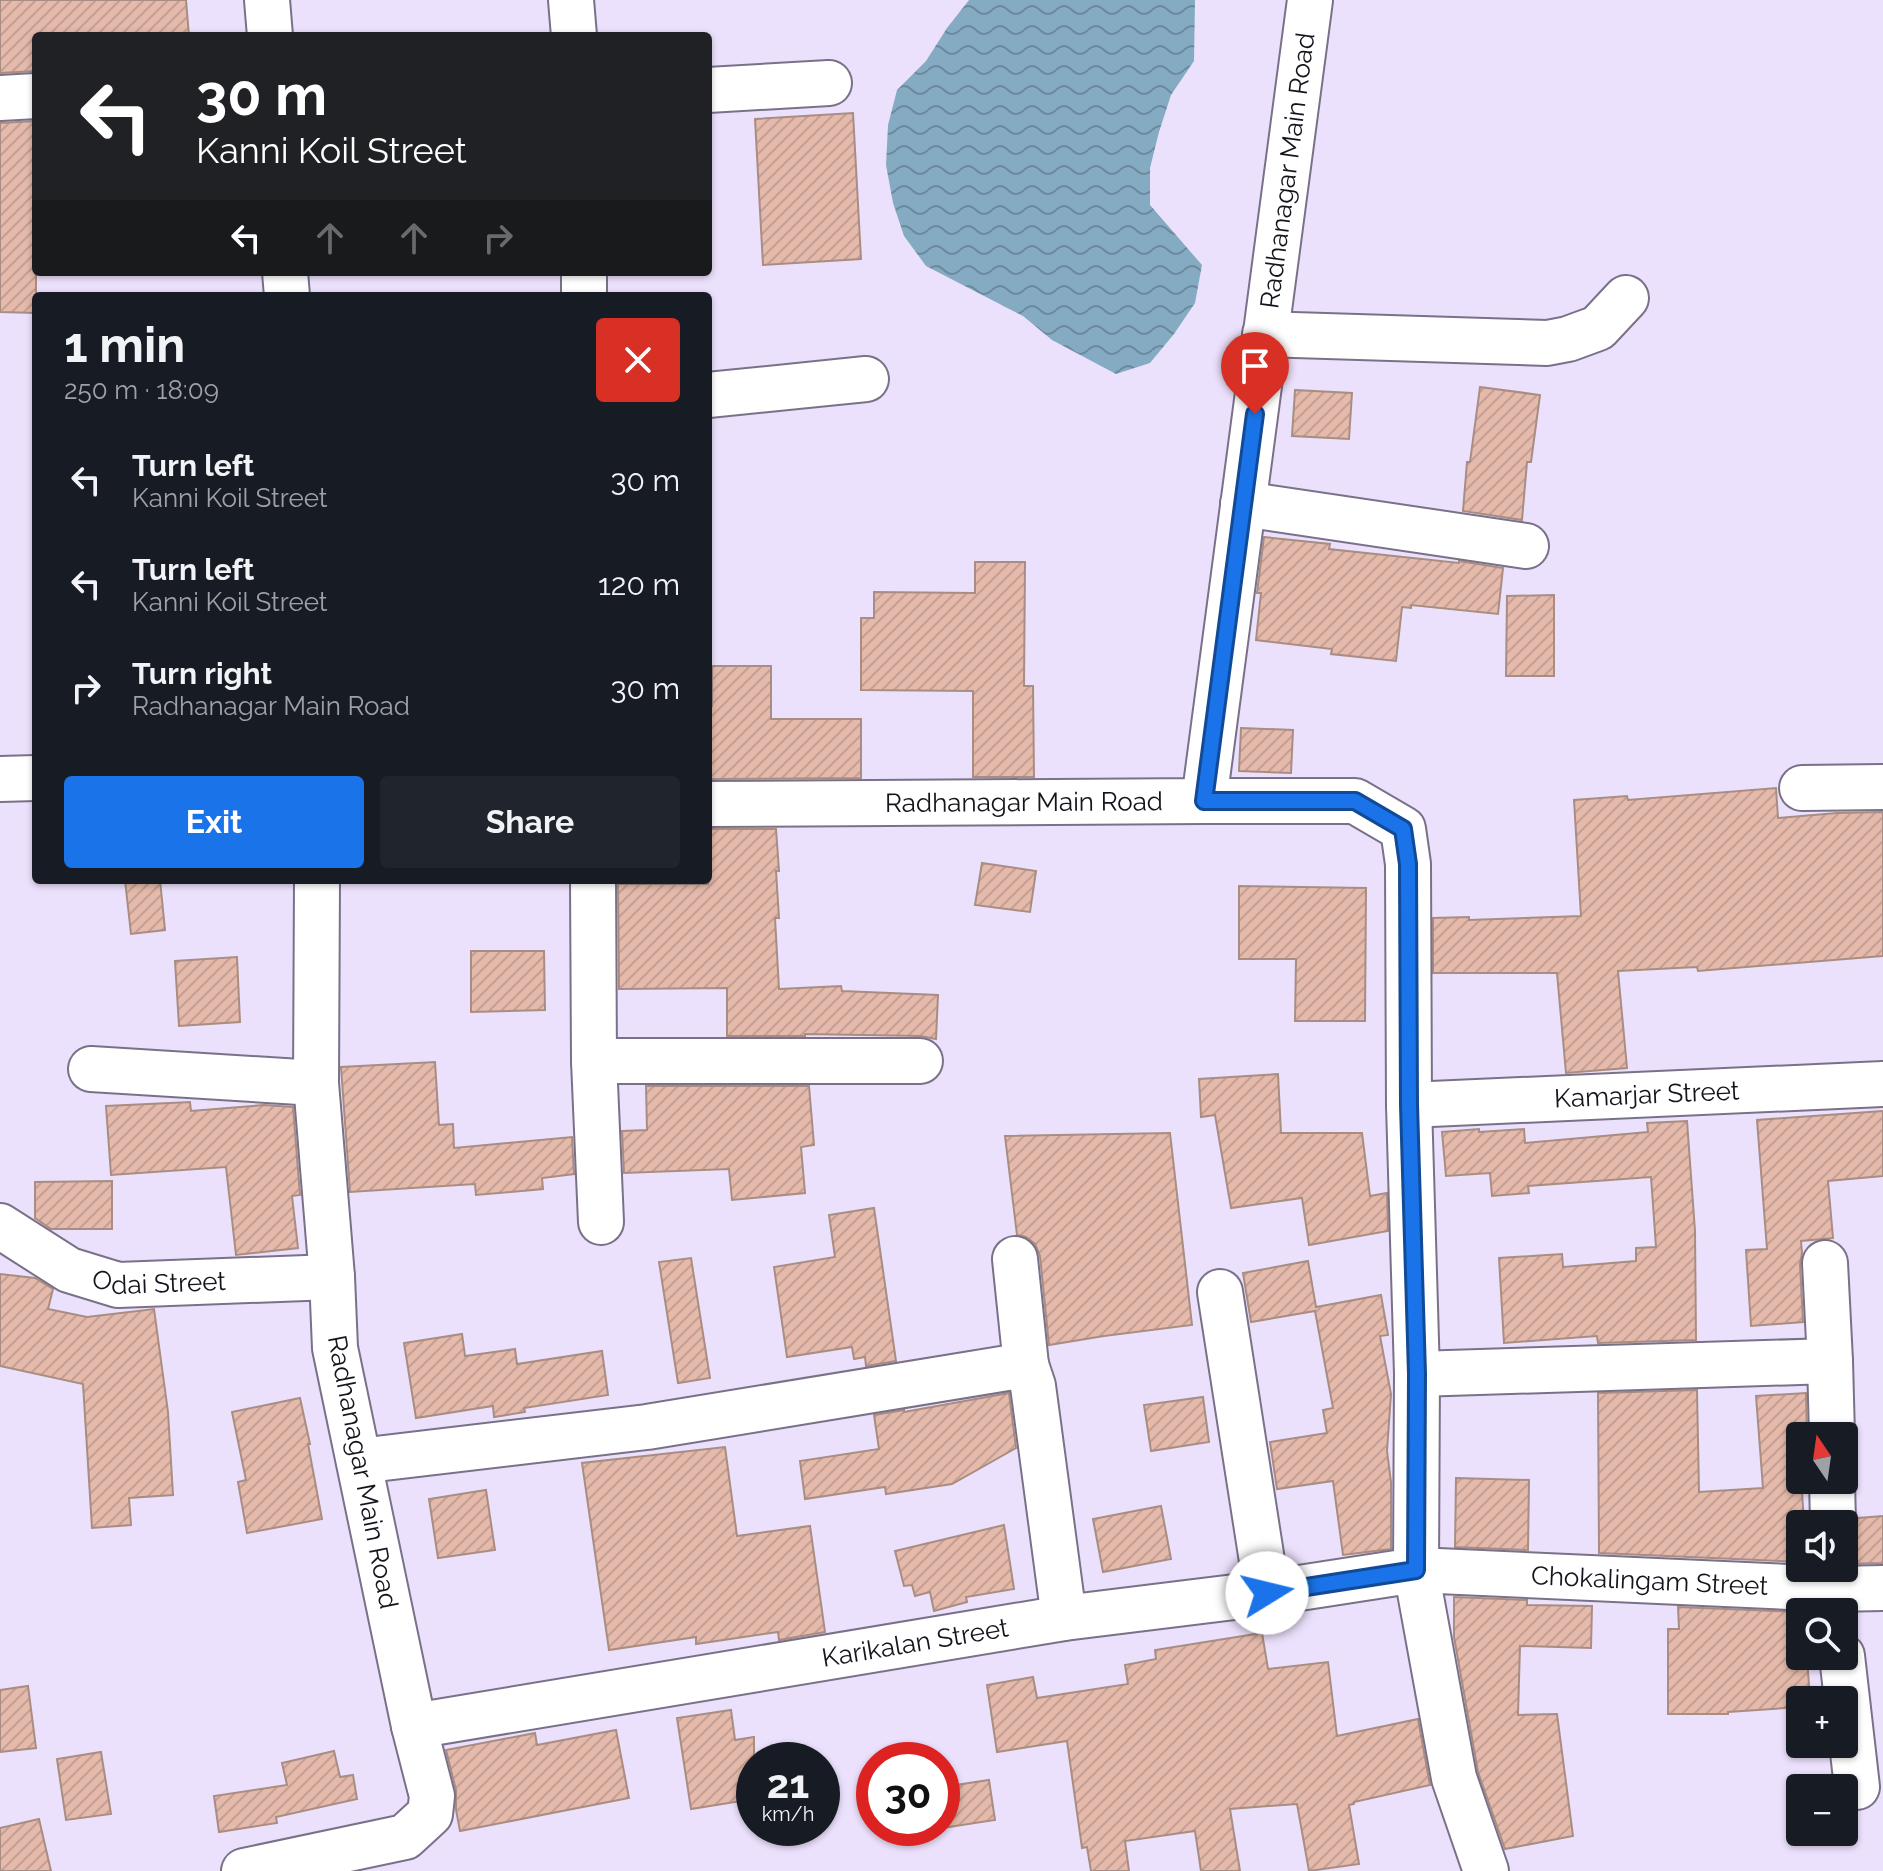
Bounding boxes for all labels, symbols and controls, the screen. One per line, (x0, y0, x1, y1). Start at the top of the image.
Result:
street label: Radhanagar Main Road (1254, 31, 1321, 310)
text: 30 m (196, 62, 327, 128)
icon: left (64, 64, 168, 168)
text: Kanni Koil Street (196, 129, 467, 171)
icon: left (224, 216, 268, 260)
icon: ahead (308, 216, 352, 260)
icon: ahead (392, 216, 436, 260)
icon: right (476, 216, 520, 260)
text: 1 min (64, 317, 185, 373)
button: close (596, 318, 680, 402)
pin (1221, 332, 1289, 414)
icon: arrive (1233, 344, 1277, 388)
text: 250 m · 18:09 (64, 375, 219, 405)
text: Turn left (132, 448, 254, 483)
icon: left (64, 458, 108, 502)
text: 30 m (610, 463, 680, 498)
text: Kanni Koil Street (132, 483, 328, 513)
text: Turn left (132, 552, 254, 587)
icon: left (64, 562, 108, 606)
text: 120 m (598, 567, 680, 602)
text: Kanni Koil Street (132, 587, 328, 617)
text: Turn right (132, 656, 272, 691)
icon: right (64, 666, 108, 710)
text: 30 m (610, 671, 680, 706)
text: Radhanagar Main Road (132, 691, 410, 721)
button: Exit (64, 776, 364, 868)
button: Share (380, 776, 680, 868)
street label: Radhanagar Main Road (885, 786, 1163, 818)
street label: Kamarjar Street (1553, 1075, 1740, 1114)
street label: Odai Street (89, 1263, 227, 1300)
street label: Radhanagar Main Road (322, 1333, 404, 1611)
north arrow (1786, 1422, 1858, 1494)
map controls (1786, 1422, 1858, 1846)
button: sound (1786, 1510, 1858, 1582)
position arrow (1225, 1551, 1309, 1635)
street label: Chokalingam Street (1530, 1560, 1769, 1601)
button: search (1786, 1598, 1858, 1670)
street label: Karikalan Street (820, 1612, 1011, 1673)
button: + (1786, 1686, 1858, 1758)
speed limit sign: 30 (856, 1742, 960, 1846)
text: 21 (767, 1760, 809, 1807)
button: − (1786, 1774, 1858, 1846)
text: km/h (762, 1802, 814, 1826)

